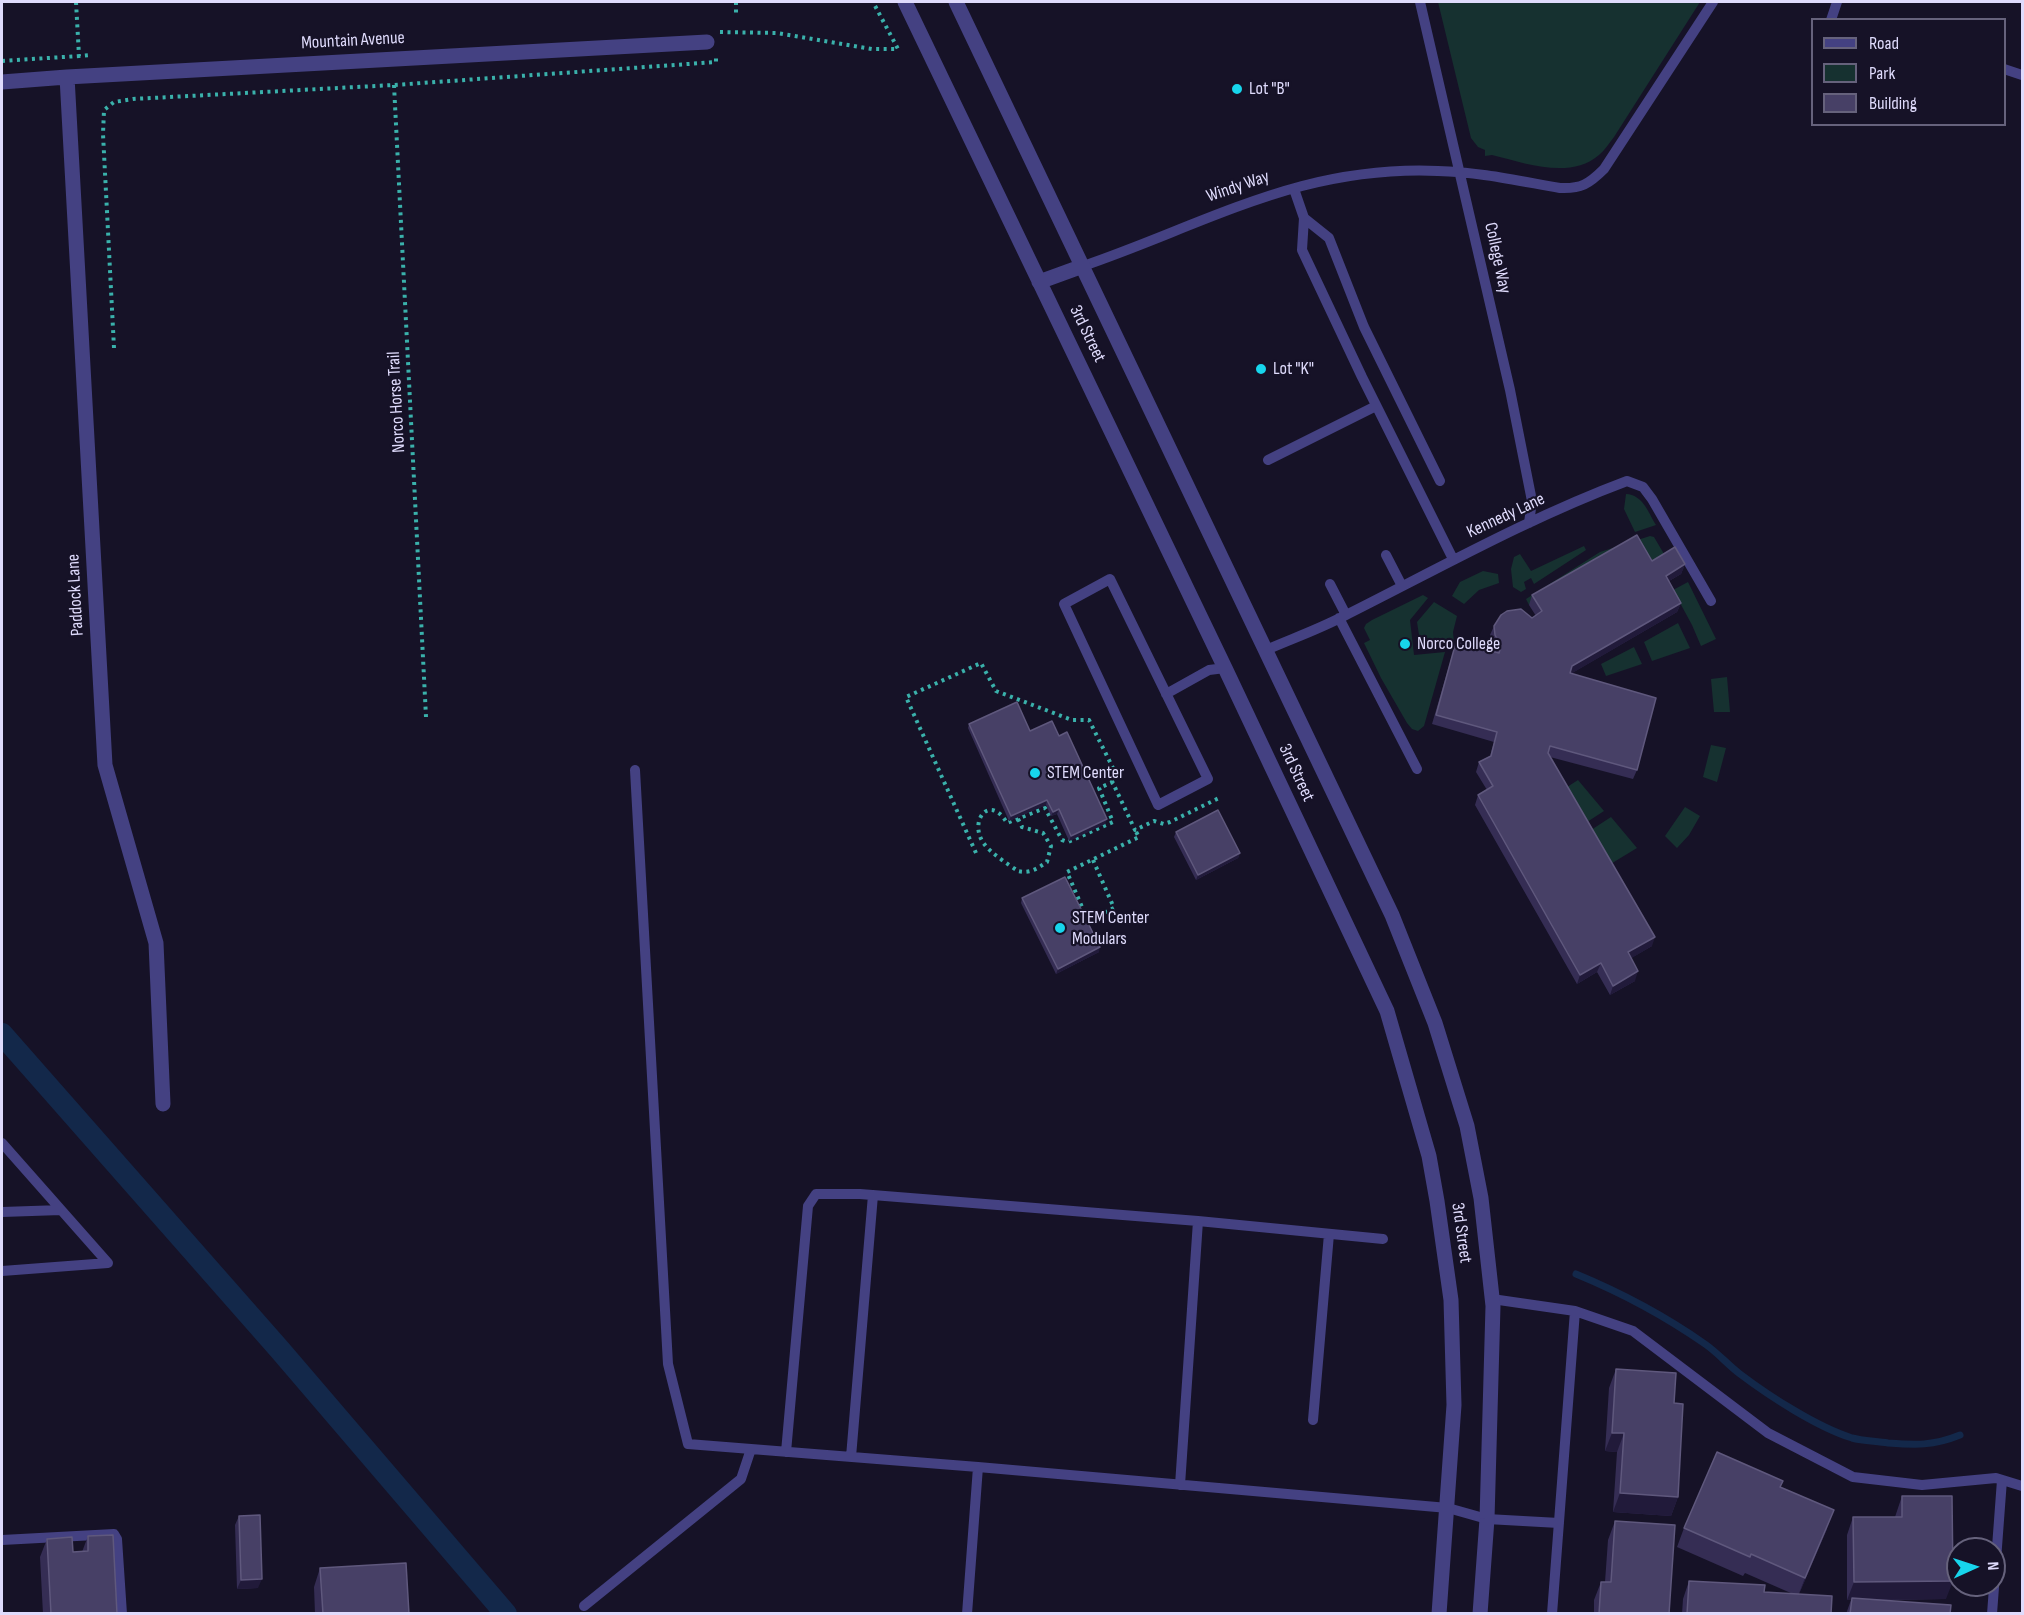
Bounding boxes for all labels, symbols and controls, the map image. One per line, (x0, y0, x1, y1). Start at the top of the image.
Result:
legend (1811, 18, 2006, 126)
street label: Mountain Avenue (301, 27, 405, 55)
text: Road (1869, 33, 1899, 54)
text: Park (1869, 63, 1895, 84)
place label: Lot "B" (1249, 78, 1290, 100)
marker: Lot "B" (1230, 82, 1244, 96)
text: Building (1869, 93, 1917, 114)
street label: Windy Way (1204, 166, 1272, 208)
street label: College Way (1479, 220, 1515, 296)
street label: 3rd Street (1064, 302, 1110, 366)
street label: Norco Horse Trail (384, 351, 410, 453)
place label: Lot "K" (1273, 358, 1314, 380)
marker: Lot "K" (1254, 362, 1268, 376)
street label: Kennedy Lane (1464, 489, 1548, 543)
street label: Paddock Lane (63, 553, 89, 637)
place label: Norco College (1417, 633, 1500, 655)
marker: Norco College (1398, 637, 1412, 651)
street label: 3rd Street (1273, 741, 1319, 805)
place label: STEM Center (1047, 762, 1124, 784)
marker: STEM Center (1028, 766, 1042, 780)
place label: STEM Center Modulars (1072, 907, 1149, 950)
marker: STEM Center Modulars (1053, 921, 1067, 935)
street label: 3rd Street (1446, 1201, 1476, 1265)
north arrow (1946, 1537, 2006, 1597)
text: N (1983, 1561, 2002, 1571)

